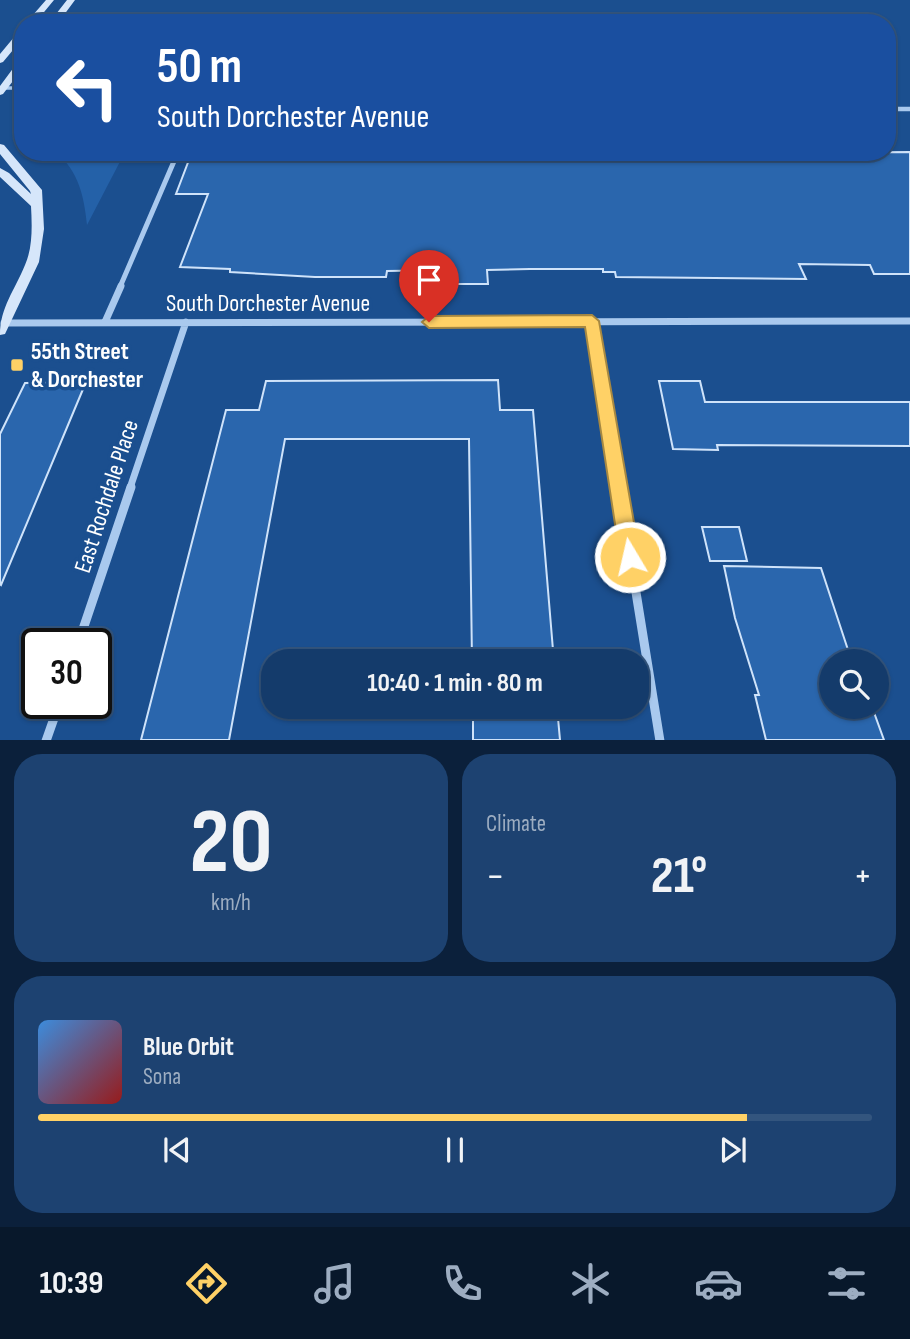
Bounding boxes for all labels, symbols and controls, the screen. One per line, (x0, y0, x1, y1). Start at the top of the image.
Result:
text: 50 m (157, 38, 242, 97)
icon: left (42, 42, 133, 133)
text: South Dorchester Avenue (157, 98, 429, 137)
pin (399, 250, 459, 322)
icon: arrive (410, 261, 448, 299)
street label: South Dorchester Avenue (166, 289, 370, 318)
place label: 55th Street & Dorchester (31, 337, 144, 394)
marker: 55th Street & Dorchester (9, 357, 25, 373)
street label: East Rochdale Place (68, 416, 145, 576)
position arrow (593, 520, 667, 594)
speed limit sign: 30 (21, 628, 112, 719)
map controls (819, 649, 889, 719)
button: search (819, 649, 889, 719)
text: 10:40 · 1 min · 80 m (367, 668, 543, 699)
text: 20 (189, 789, 273, 898)
text: Climate (486, 810, 546, 838)
text: 21° (651, 845, 707, 908)
text: − (486, 854, 505, 899)
text: + (853, 854, 872, 899)
text: km/h (211, 889, 251, 917)
text: Blue Orbit (143, 1032, 234, 1063)
text: Sona (143, 1063, 181, 1091)
icon: previous (158, 1131, 196, 1169)
icon: pause (436, 1131, 474, 1169)
icon: next (714, 1131, 752, 1169)
icon: directions (182, 1259, 231, 1308)
icon: music (310, 1259, 359, 1308)
icon: phone (438, 1259, 487, 1308)
icon: climate (566, 1259, 615, 1308)
icon: car (694, 1259, 743, 1308)
icon: filters (822, 1259, 871, 1308)
text: 10:39 (39, 1264, 103, 1303)

